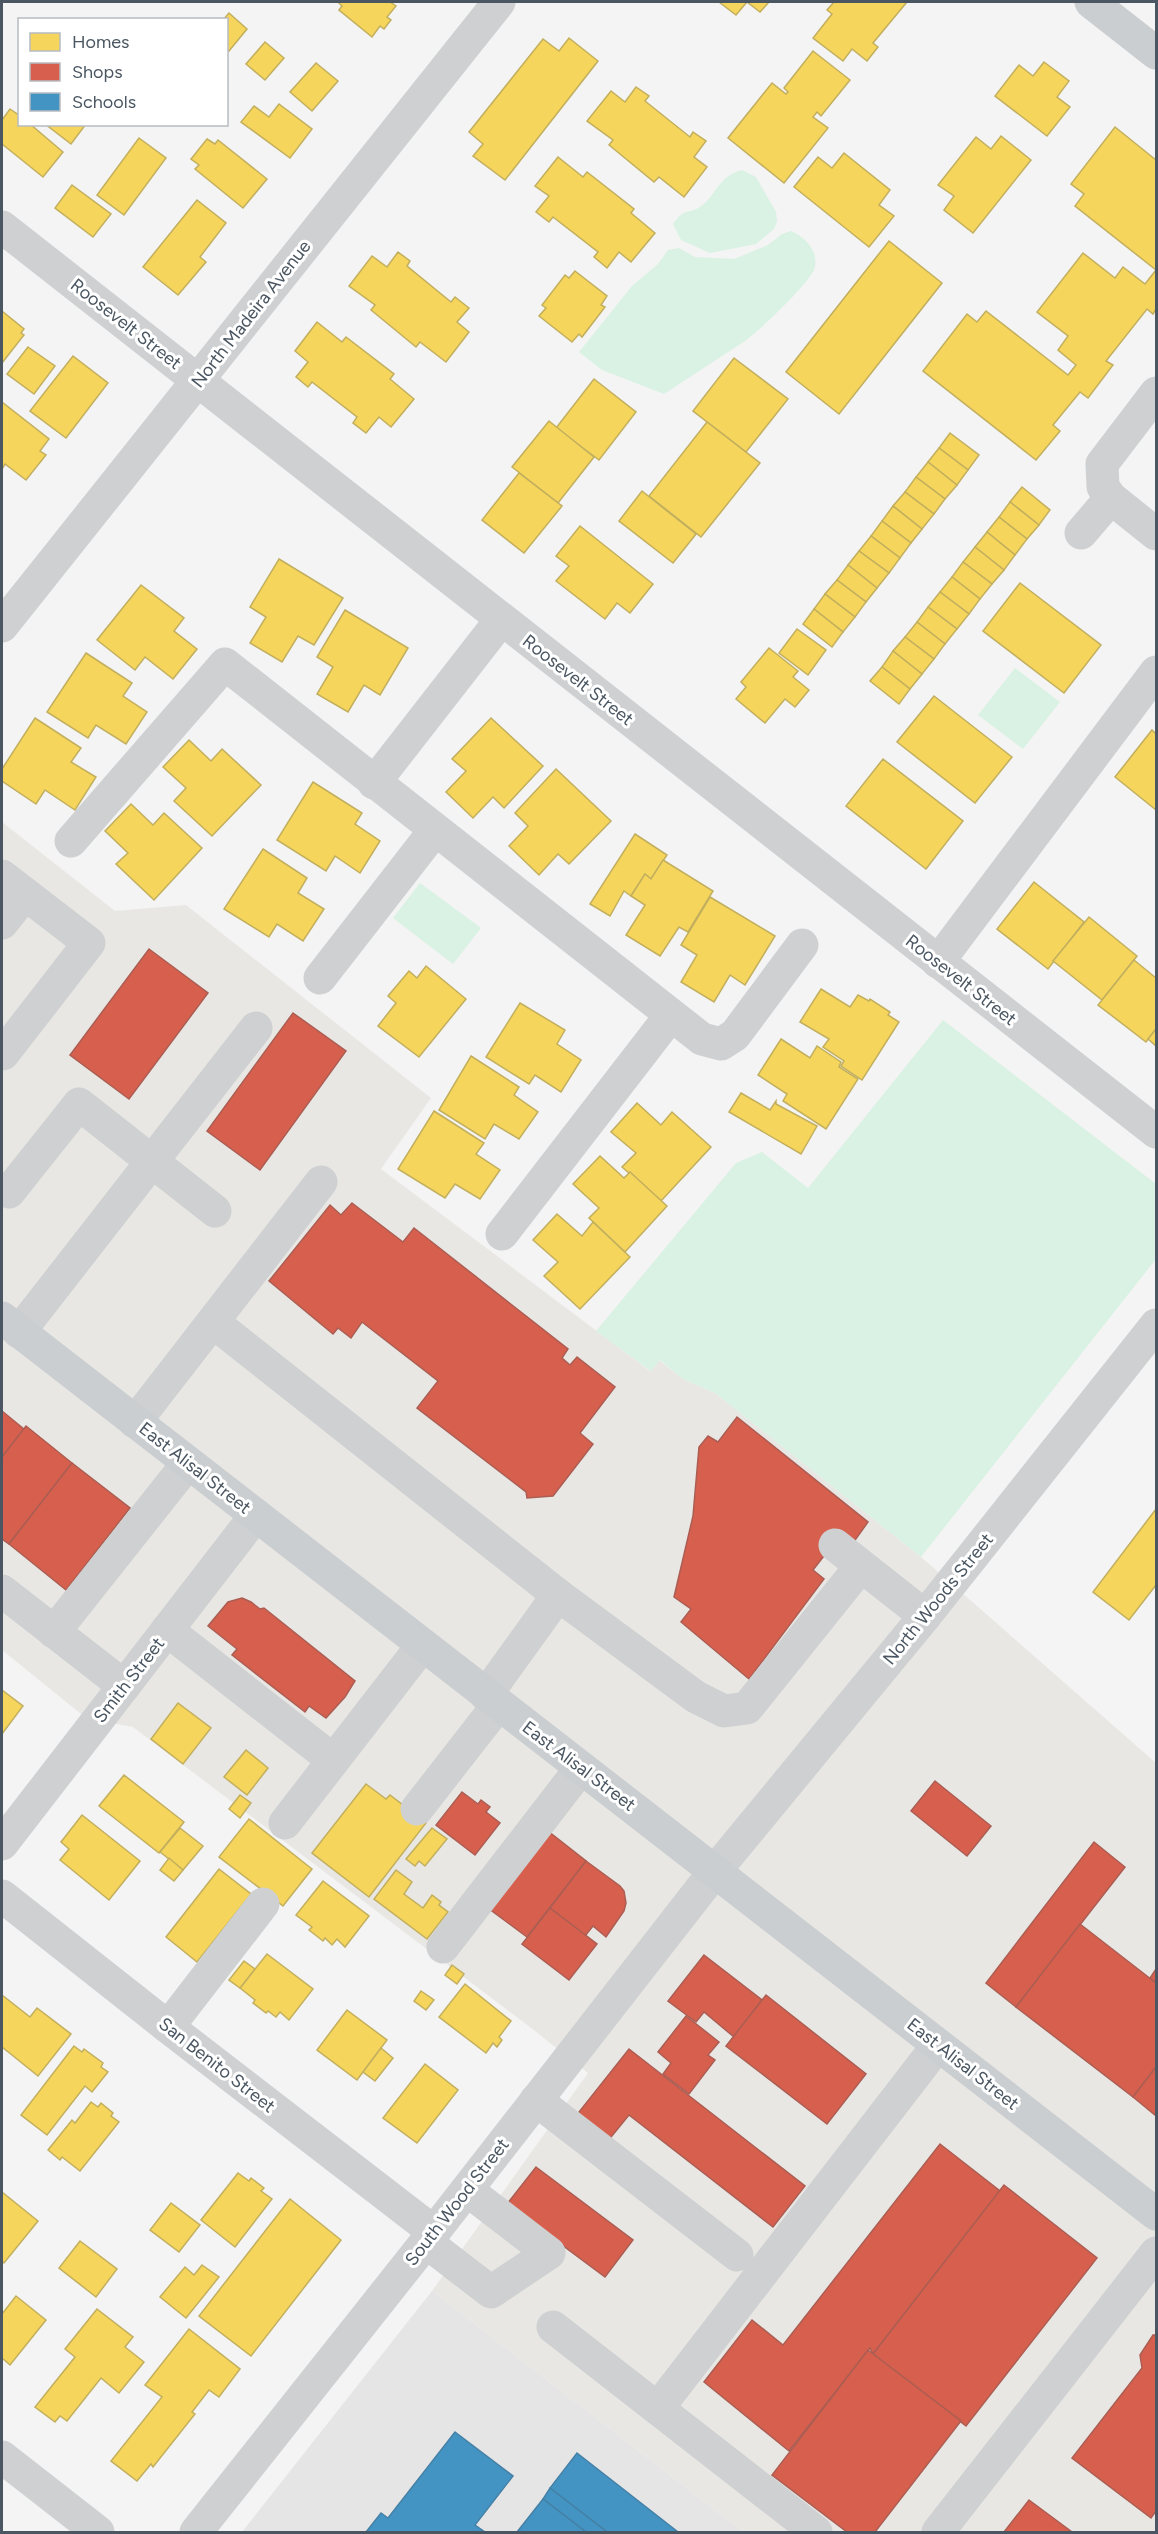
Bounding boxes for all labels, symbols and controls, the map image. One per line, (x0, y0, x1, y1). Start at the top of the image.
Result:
legend (18, 18, 228, 126)
text: Homes (72, 31, 130, 53)
text: Shops (72, 61, 123, 83)
text: Schools (72, 91, 136, 113)
street label: North Madeira Avenue (187, 236, 316, 392)
street label: Roosevelt Street (66, 274, 186, 374)
street label: Roosevelt Street (518, 630, 638, 730)
street label: Roosevelt Street (901, 930, 1021, 1030)
street label: East Alisal Street (135, 1417, 256, 1519)
street label: North Woods Street (878, 1529, 998, 1669)
street label: Smith Street (89, 1633, 169, 1727)
street label: East Alisal Street (518, 1716, 640, 1816)
street label: San Benito Street (154, 2013, 280, 2117)
street label: East Alisal Street (903, 2013, 1024, 2115)
street label: South Wood Street (400, 2134, 514, 2270)

